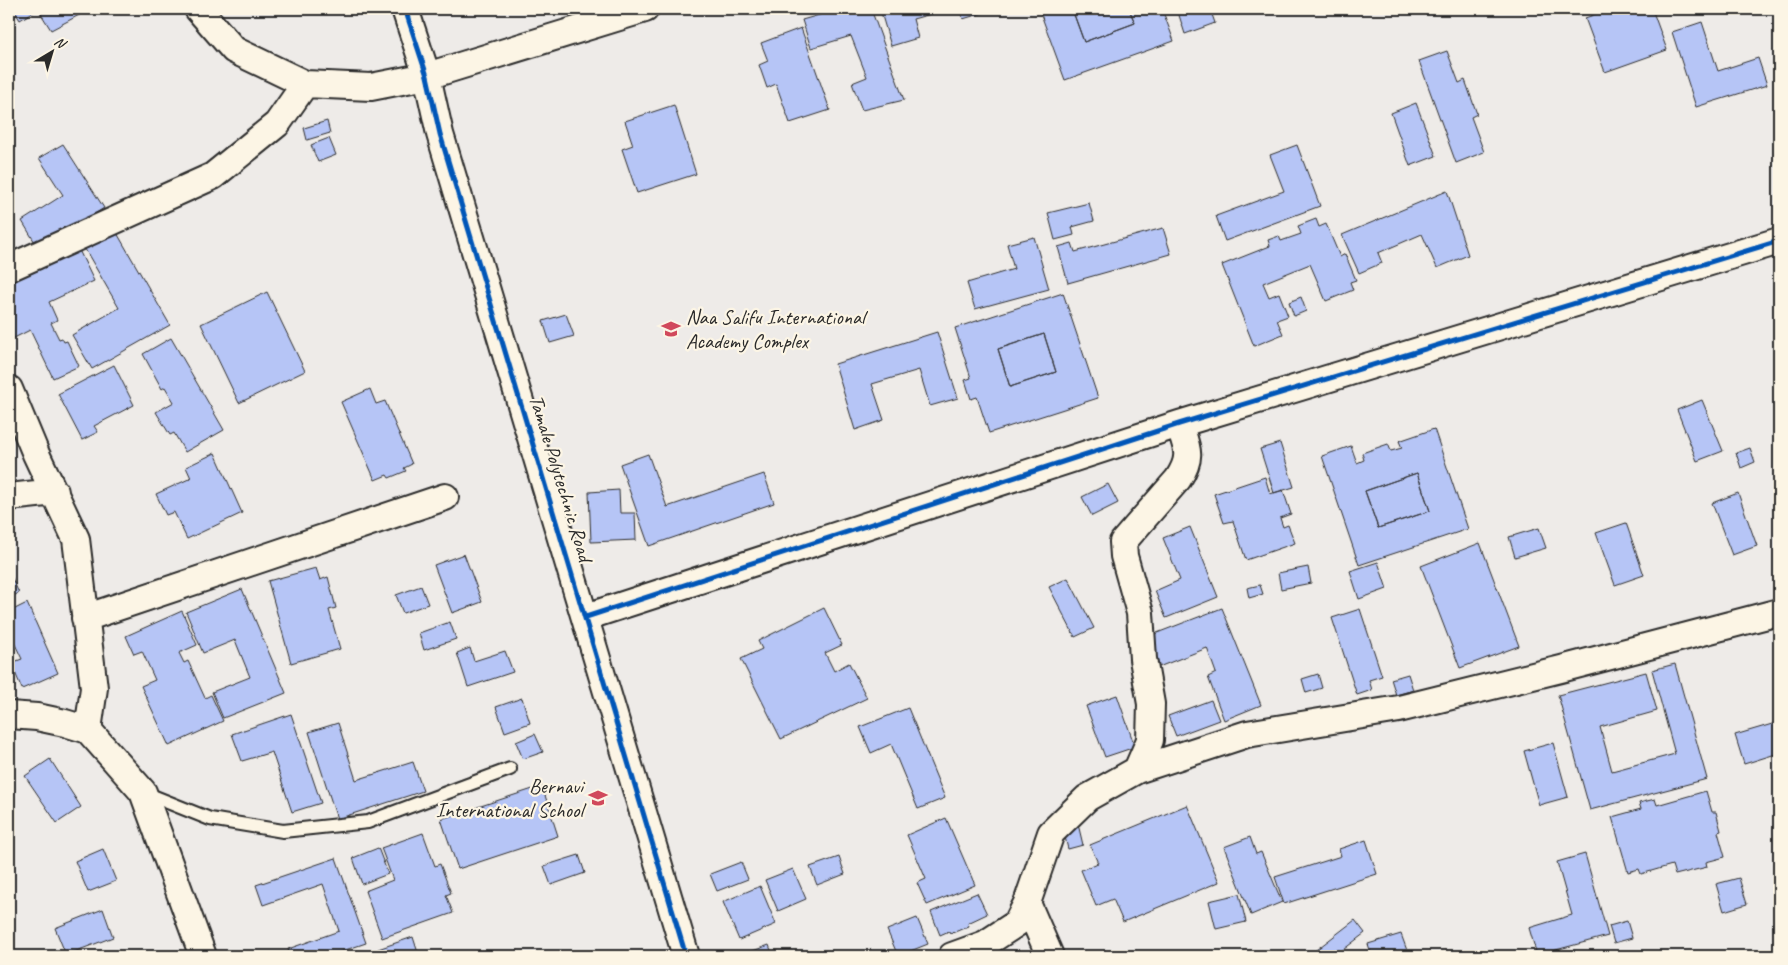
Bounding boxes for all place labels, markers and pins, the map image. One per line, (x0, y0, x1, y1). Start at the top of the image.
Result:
place label: Naa Salifu International Academy Complex (686, 304, 868, 354)
school or university icon: Naa Salifu International Academy Complex (660, 318, 682, 340)
place label: Bernavi International School (436, 773, 586, 823)
school or university icon: Bernavi International School (587, 787, 609, 809)

